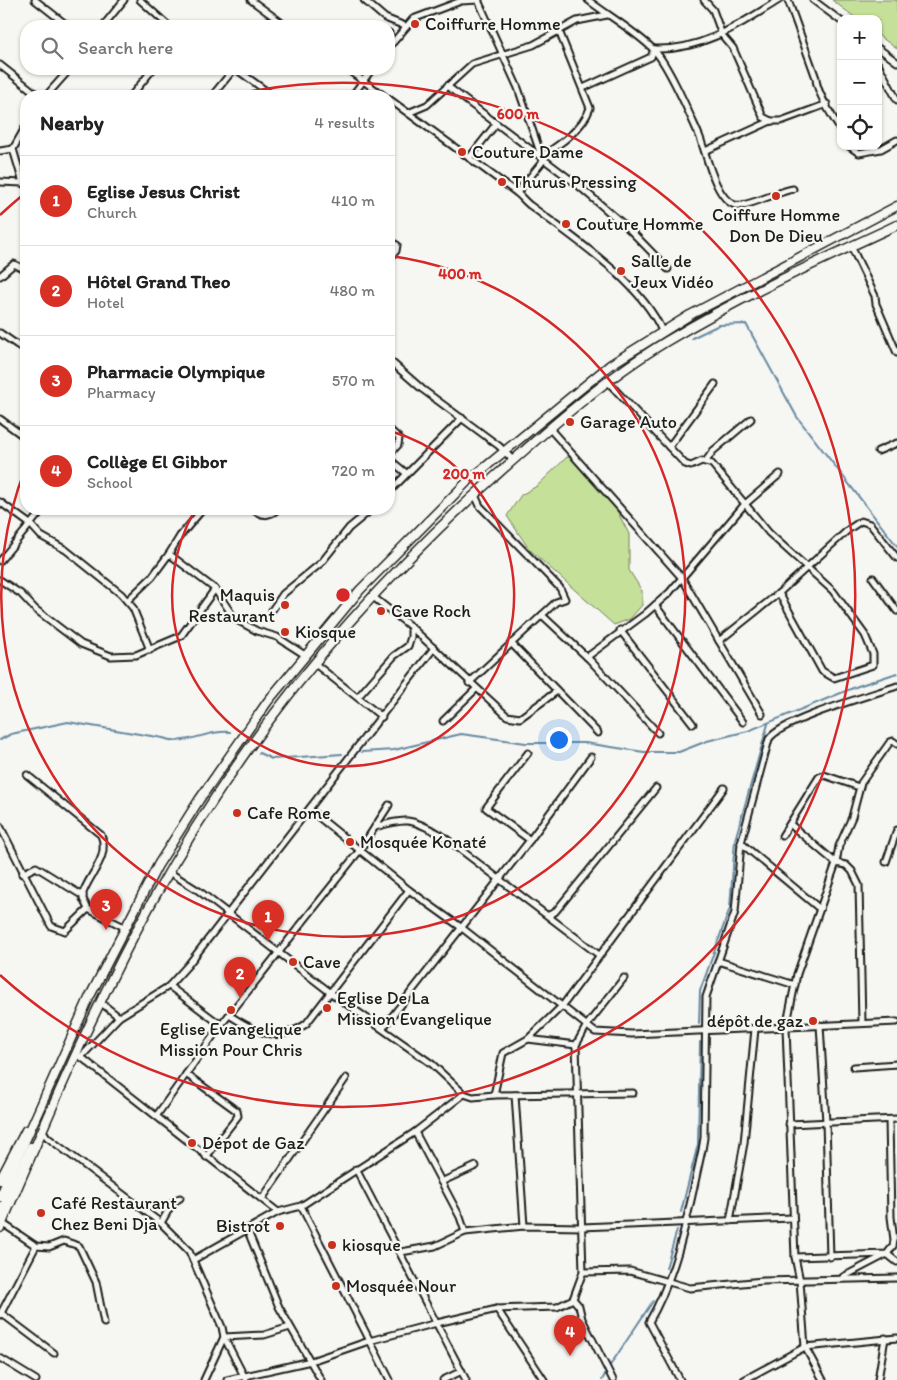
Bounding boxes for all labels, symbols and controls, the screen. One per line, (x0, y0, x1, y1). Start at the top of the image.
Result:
place label: Coiffurre Homme (425, 13, 561, 35)
map controls (837, 15, 882, 150)
button: + (837, 15, 882, 60)
marker: Coiffurre Homme (409, 18, 421, 30)
search box (20, 20, 395, 75)
icon: search (38, 34, 66, 62)
text: Search here (78, 36, 173, 59)
button: − (837, 60, 882, 105)
text: 600 m (497, 105, 540, 123)
button: locate (837, 105, 882, 150)
text: Nearby (40, 110, 104, 135)
text: 4 results (314, 113, 375, 132)
place label: Couture Dame (472, 141, 583, 163)
marker: Couture Dame (456, 146, 468, 158)
place label: Thurus Pressing (512, 171, 637, 193)
marker: Thurus Pressing (496, 176, 508, 188)
text: Eglise Jesus Christ (87, 180, 240, 203)
marker: Coiffure Homme Don De Dieu (770, 190, 782, 202)
text: 1 (52, 191, 60, 210)
text: 410 m (331, 191, 375, 210)
text: Church (87, 203, 137, 222)
place label: Coiffure Homme Don De Dieu (712, 204, 840, 247)
place label: Couture Homme (576, 213, 703, 235)
marker: Couture Homme (560, 218, 572, 230)
place label: Salle de Jeux Vidéo (631, 250, 714, 293)
text: 400 m (438, 265, 482, 283)
marker: Salle de Jeux Vidéo (615, 265, 627, 277)
text: Hôtel Grand Theo (87, 270, 230, 293)
text: 2 (52, 281, 60, 300)
text: 480 m (330, 281, 375, 300)
text: Hotel (87, 293, 124, 312)
text: Pharmacie Olympique (87, 360, 265, 383)
text: 3 (52, 371, 60, 390)
text: 570 m (332, 371, 375, 390)
text: Pharmacy (87, 383, 155, 402)
place label: Garage Auto (580, 411, 677, 433)
marker: Garage Auto (564, 416, 576, 428)
text: Collège El Gibbor (87, 450, 227, 473)
text: 4 (51, 461, 61, 480)
text: 720 m (332, 461, 375, 480)
text: 200 m (443, 465, 486, 483)
text: School (87, 473, 133, 492)
place label: Maquis Restaurant (189, 584, 275, 627)
centre of rings (334, 586, 352, 604)
marker: Maquis Restaurant (279, 599, 291, 611)
place label: Cave Roch (391, 600, 471, 622)
marker: Cave Roch (375, 605, 387, 617)
place label: Kiosque (295, 621, 356, 643)
marker: Kiosque (279, 626, 291, 638)
your location (546, 727, 572, 753)
place label: Cafe Rome (247, 802, 331, 824)
marker: Cafe Rome (231, 807, 243, 819)
place label: Mosquée Konaté (360, 831, 487, 853)
marker: Mosquée Konaté (344, 836, 356, 848)
pin: 3 (90, 889, 122, 930)
pin: 1 (252, 900, 284, 941)
place label: Cave (303, 951, 341, 973)
marker: Cave (287, 956, 299, 968)
pin: 2 (224, 957, 256, 998)
place label: Eglise De La Mission Evangelique (337, 987, 492, 1030)
marker: Eglise De La Mission Evangelique (321, 1002, 333, 1014)
marker: Eglise Evangelique Mission Pour Chris (225, 1004, 237, 1016)
place label: dépôt de gaz (707, 1010, 804, 1032)
marker: dépôt de gaz (807, 1015, 819, 1027)
place label: Eglise Evangelique Mission Pour Chris (159, 1018, 303, 1061)
place label: Dépot de Gaz (202, 1132, 305, 1154)
marker: Dépot de Gaz (186, 1137, 198, 1149)
place label: Café Restaurant Chez Beni Dja (51, 1192, 177, 1235)
marker: Café Restaurant Chez Beni Dja (35, 1207, 47, 1219)
place label: Bistrot (216, 1215, 270, 1237)
marker: Bistrot (274, 1220, 286, 1232)
place label: kiosque (342, 1234, 401, 1256)
marker: kiosque (326, 1239, 338, 1251)
place label: Mosquée Nour (346, 1275, 457, 1297)
marker: Mosquée Nour (330, 1280, 342, 1292)
pin: 4 (554, 1315, 586, 1356)

